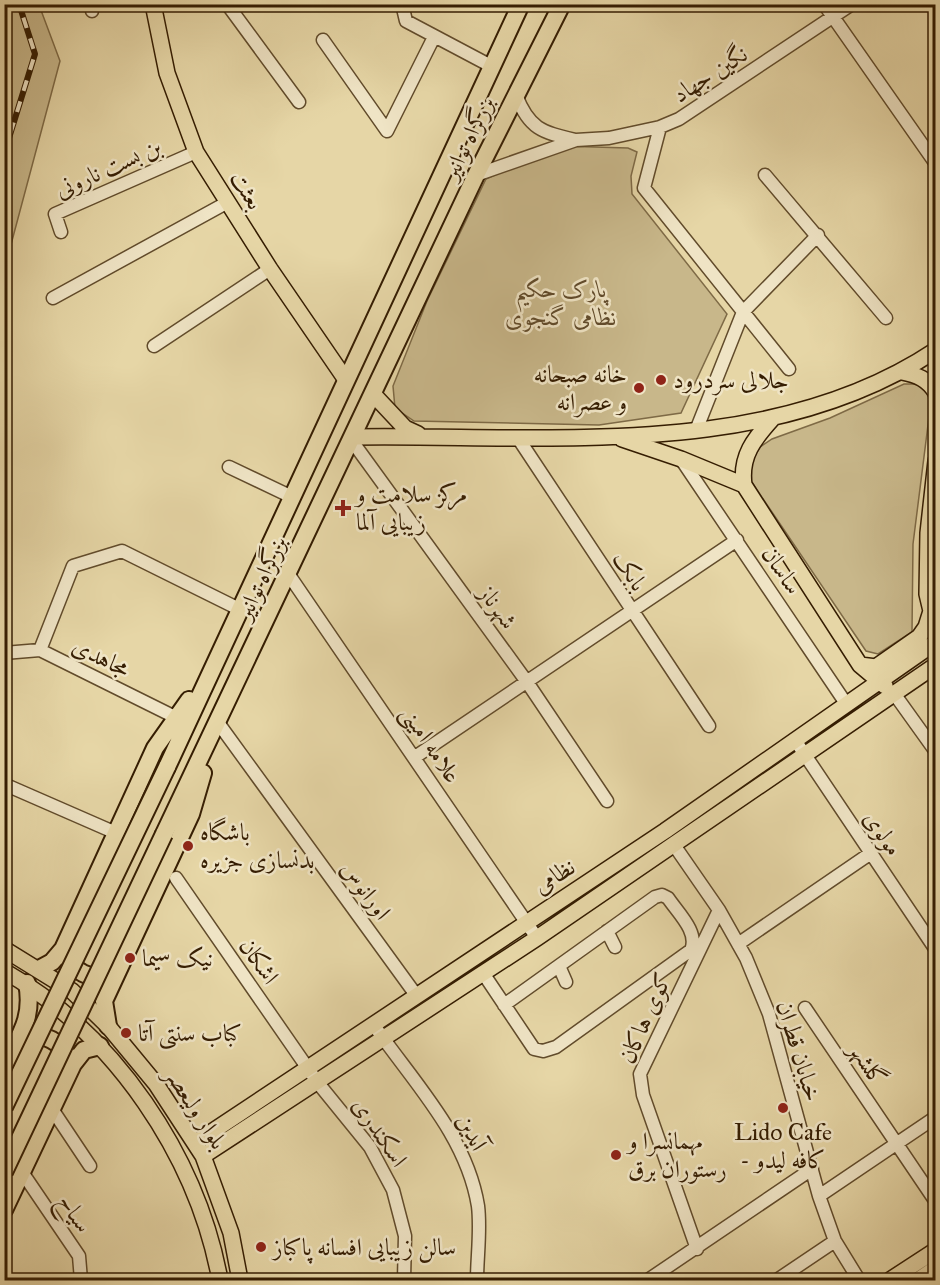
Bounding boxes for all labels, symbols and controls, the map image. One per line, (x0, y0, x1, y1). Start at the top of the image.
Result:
street label: نگین جهاد (667, 39, 753, 109)
street label: بزرگراه توانیر (433, 91, 501, 187)
street label: بن بست نارونی (50, 131, 166, 205)
street label: بعثت (224, 165, 270, 215)
park label: پارک حکیم نظامی گنجوی (505, 274, 617, 332)
place label: خانه صبحانه و عصرانه (534, 359, 627, 418)
place label: جلالی سردرود (673, 365, 789, 396)
marker: جلالی سردرود (654, 373, 668, 387)
marker: خانه صبحانه و عصرانه (632, 381, 646, 395)
place label: مرکز سلامت و زیبایی آلما (353, 479, 467, 537)
marker: مرکز سلامت و زیبایی آلما (334, 499, 352, 517)
street label: بزرگراه توانیر (226, 531, 293, 627)
street label: ساسان (755, 540, 809, 600)
street label: بابک (606, 545, 654, 597)
street label: شهرناز (471, 577, 524, 635)
street label: مجاهدی (67, 630, 135, 684)
street label: علامه امینی (392, 699, 468, 790)
street label: مولوی (857, 805, 909, 861)
place label: باشگاه بدنسازی جزیره (200, 817, 315, 875)
marker: باشگاه بدنسازی جزیره (181, 839, 195, 853)
street label: نظامی (527, 851, 581, 901)
street label: اورانوس (334, 854, 398, 926)
street label: اشکان (232, 932, 286, 990)
place label: نیک سیما (142, 943, 213, 973)
marker: نیک سیما (123, 951, 137, 965)
street label: کوی هاکان (612, 968, 678, 1068)
street label: خیابان قطران (770, 997, 828, 1105)
place label: کباب سنتی آتا (138, 1018, 242, 1050)
marker: کباب سنتی آتا (119, 1026, 133, 1040)
street label: گلشهر (841, 1034, 894, 1092)
street label: بلوار ولیعصر (156, 1059, 234, 1155)
street label: اسکندری (346, 1091, 414, 1173)
marker: Lido Cafe - کافه لیدو (776, 1101, 790, 1115)
street label: آیدین (450, 1108, 495, 1158)
place label: Lido Cafe - کافه لیدو (734, 1117, 832, 1175)
place label: مهمانسرا و رستوران برق (625, 1126, 727, 1184)
marker: مهمانسرا و رستوران برق (609, 1148, 623, 1162)
street label: سیاح (46, 1188, 99, 1242)
place label: سالن زیبایی افسانه پاکباز (271, 1232, 456, 1264)
marker: سالن زیبایی افسانه پاکباز (254, 1240, 268, 1254)

